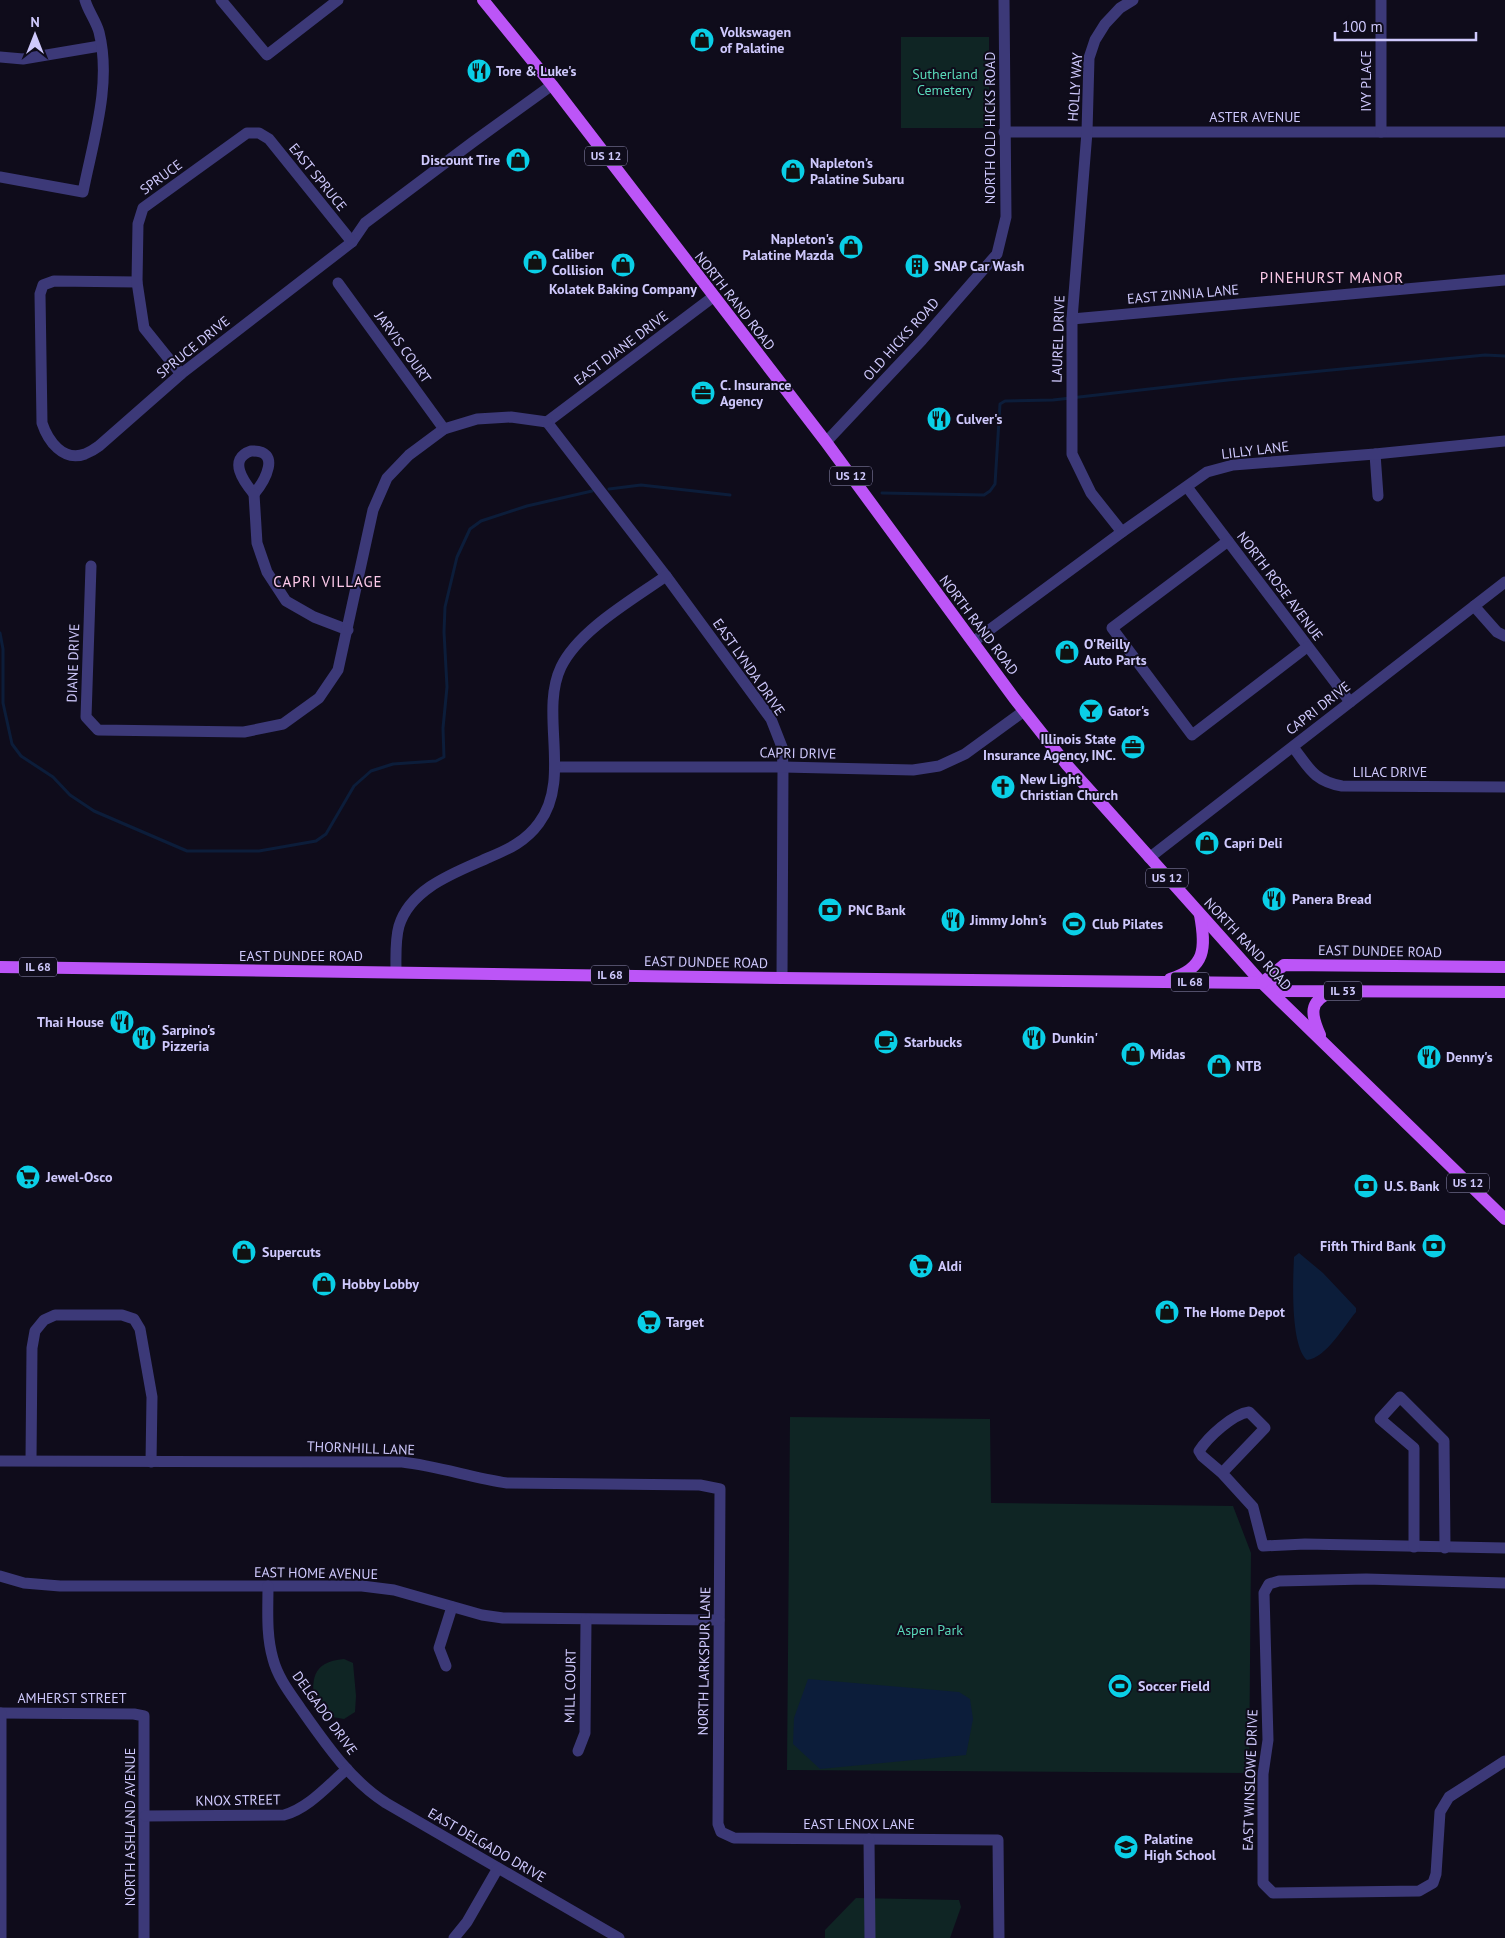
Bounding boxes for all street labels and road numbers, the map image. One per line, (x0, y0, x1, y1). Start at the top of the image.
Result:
street label: IVY PLACE (1357, 50, 1375, 112)
street label: NORTH OLD HICKS ROAD (981, 52, 999, 204)
street label: HOLLY WAY (1064, 52, 1086, 122)
street label: ASTER AVENUE (1209, 108, 1301, 126)
street label: EAST SPRUCE (285, 139, 351, 215)
road number: US 12 (585, 146, 627, 166)
street label: SPRUCE (136, 156, 186, 198)
street label: NORTH RAND ROAD (691, 248, 779, 354)
street label: EAST ZINNIA LANE (1126, 280, 1240, 308)
street label: OLD HICKS ROAD (859, 294, 943, 384)
street label: LAUREL DRIVE (1047, 295, 1069, 383)
street label: JARVIS COURT (370, 307, 435, 387)
street label: EAST DIANE DRIVE (570, 307, 672, 389)
street label: SPRUCE DRIVE (153, 312, 233, 382)
street label: LILLY LANE (1220, 437, 1290, 463)
road number: US 12 (830, 466, 872, 486)
street label: NORTH ROSE AVENUE (1233, 528, 1327, 644)
street label: NORTH RAND ROAD (936, 572, 1022, 678)
street label: EAST LYNDA DRIVE (709, 615, 789, 719)
street label: DIANE DRIVE (63, 623, 83, 703)
street label: CAPRI DRIVE (1282, 677, 1354, 739)
street label: CAPRI DRIVE (759, 743, 837, 763)
street label: LILAC DRIVE (1353, 763, 1427, 781)
road number: US 12 (1146, 868, 1188, 888)
street label: NORTH RAND ROAD (1200, 894, 1296, 994)
street label: EAST DUNDEE ROAD (1318, 941, 1442, 961)
street label: EAST DUNDEE ROAD (239, 947, 363, 965)
street label: EAST DUNDEE ROAD (644, 952, 768, 972)
road number: IL 68 (19, 958, 57, 976)
road number: IL 68 (591, 966, 629, 984)
road number: IL 68 (1171, 972, 1209, 992)
road number: IL 53 (1324, 981, 1362, 1000)
road number: US 12 (1447, 1174, 1489, 1192)
street label: THORNHILL LANE (307, 1437, 415, 1459)
street label: EAST HOME AVENUE (254, 1563, 378, 1583)
street label: NORTH LARKSPUR LANE (694, 1587, 714, 1735)
street label: MILL COURT (560, 1648, 580, 1723)
street label: DELGADO DRIVE (289, 1668, 361, 1758)
street label: AMHERST STREET (17, 1689, 127, 1707)
street label: EAST WINSLOWE DRIVE (1239, 1709, 1261, 1851)
street label: NORTH ASHLAND AVENUE (121, 1748, 139, 1906)
street label: KNOX STREET (195, 1790, 281, 1810)
street label: EAST DELGADO DRIVE (425, 1804, 549, 1886)
street label: EAST LENOX LANE (803, 1815, 915, 1833)

